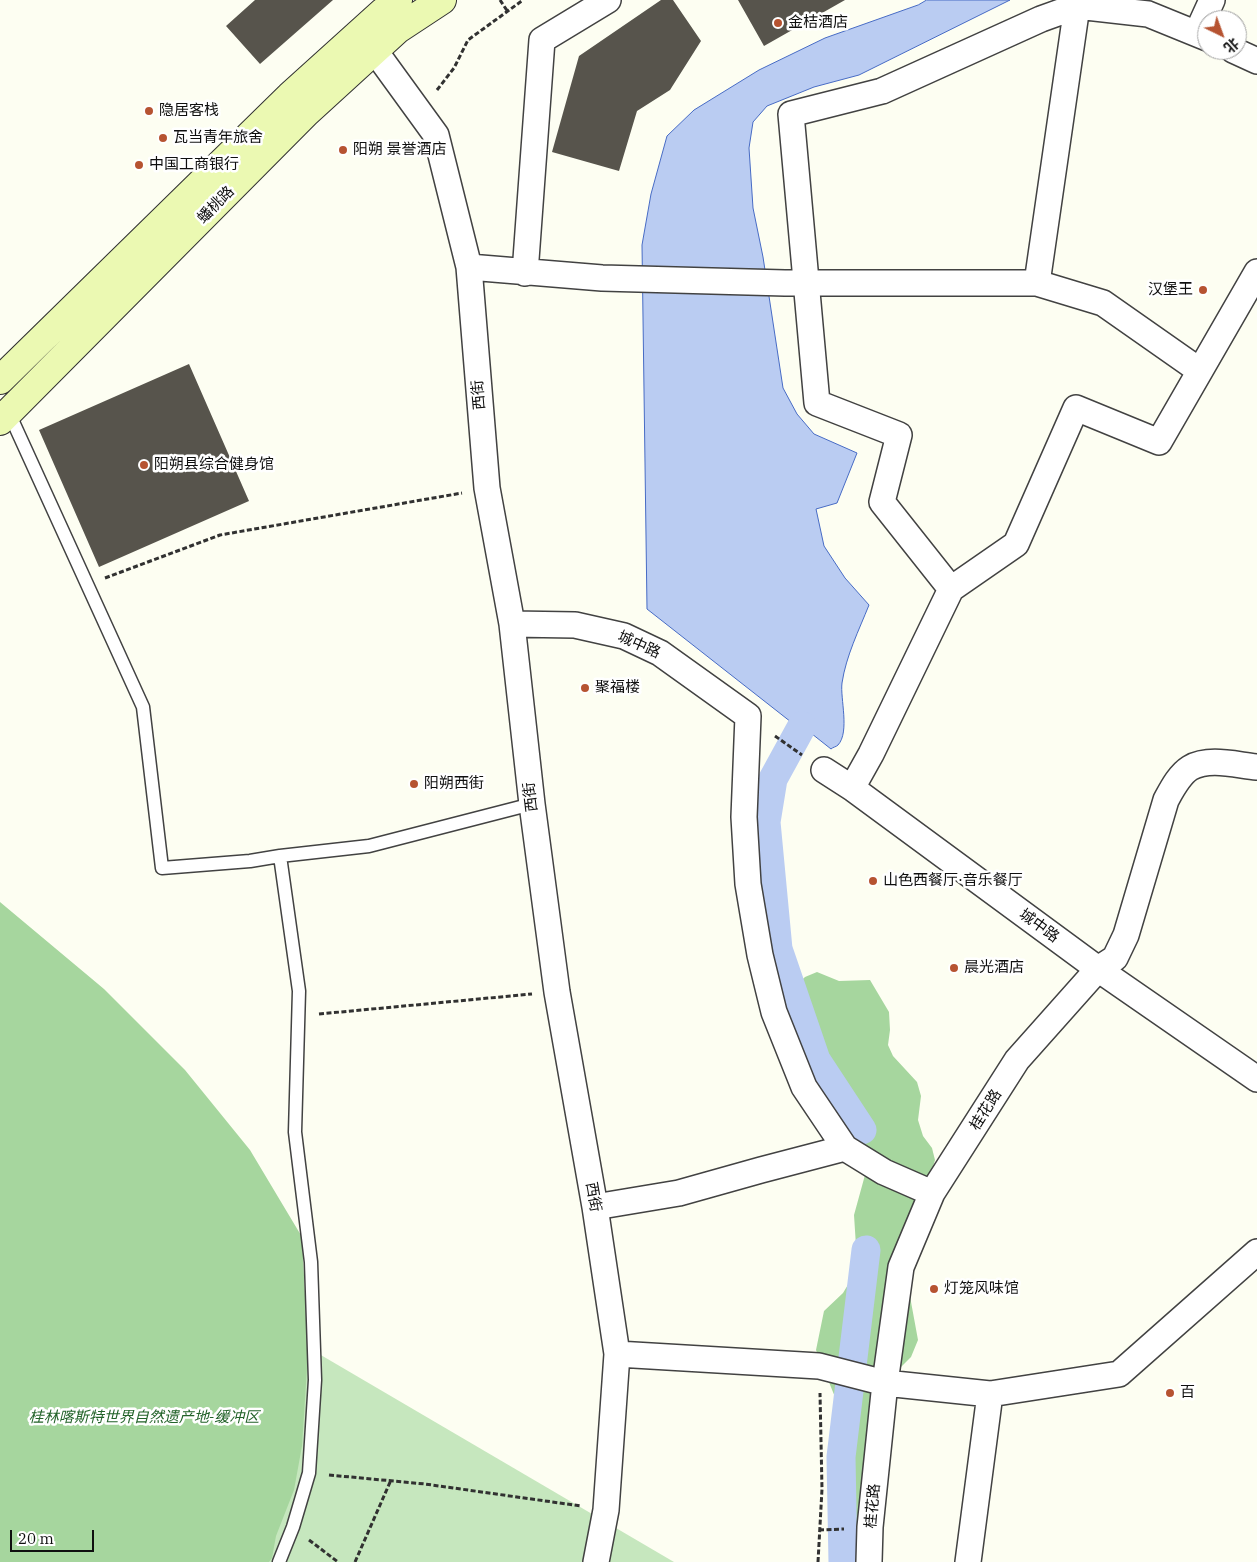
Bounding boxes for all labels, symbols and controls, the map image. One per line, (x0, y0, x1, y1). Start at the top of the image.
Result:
north arrow (1197, 10, 1247, 60)
place label: 金桔酒店 (788, 14, 848, 32)
marker: 金桔酒店 (772, 17, 784, 29)
text: 北 (1220, 34, 1243, 57)
place label: 隐居客栈 (159, 102, 219, 120)
marker: 隐居客栈 (143, 105, 155, 117)
place label: 瓦当青年旅舍 (173, 129, 263, 147)
marker: 瓦当青年旅舍 (157, 132, 169, 144)
place label: 阳朔 景誉酒店 (353, 141, 446, 159)
marker: 阳朔 景誉酒店 (337, 144, 349, 156)
place label: 中国工商银行 (149, 156, 239, 174)
marker: 中国工商银行 (133, 159, 145, 171)
street label: 蟠桃路 (194, 183, 238, 227)
place label: 汉堡王 (1148, 281, 1193, 299)
marker: 汉堡王 (1197, 284, 1209, 296)
street label: 西街 (469, 379, 489, 411)
place label: 阳朔县综合健身馆 (154, 456, 274, 474)
marker: 阳朔县综合健身馆 (138, 459, 150, 471)
street label: 城中路 (615, 628, 663, 662)
place label: 聚福楼 (595, 679, 640, 697)
marker: 聚福楼 (579, 682, 591, 694)
place label: 阳朔西街 (424, 775, 484, 793)
marker: 阳朔西街 (408, 778, 420, 790)
street label: 西街 (520, 781, 542, 813)
place label: 山色西餐厅·音乐餐厅 (883, 872, 1023, 890)
marker: 山色西餐厅·音乐餐厅 (867, 875, 879, 887)
street label: 城中路 (1016, 905, 1062, 947)
place label: 晨光酒店 (964, 959, 1024, 977)
marker: 晨光酒店 (948, 962, 960, 974)
street label: 桂花路 (966, 1086, 1006, 1134)
street label: 西街 (582, 1181, 604, 1213)
place label: 灯笼风味馆 (944, 1280, 1019, 1298)
marker: 灯笼风味馆 (928, 1283, 940, 1295)
place label: 百 (1180, 1384, 1195, 1402)
marker: 百 (1164, 1387, 1176, 1399)
park label: 桂林喀斯特世界自然遗产地-缓冲区 (29, 1409, 259, 1427)
street label: 桂花路 (862, 1483, 884, 1529)
scale bar (12, 1520, 96, 1552)
text: 20 m (18, 1529, 54, 1548)

